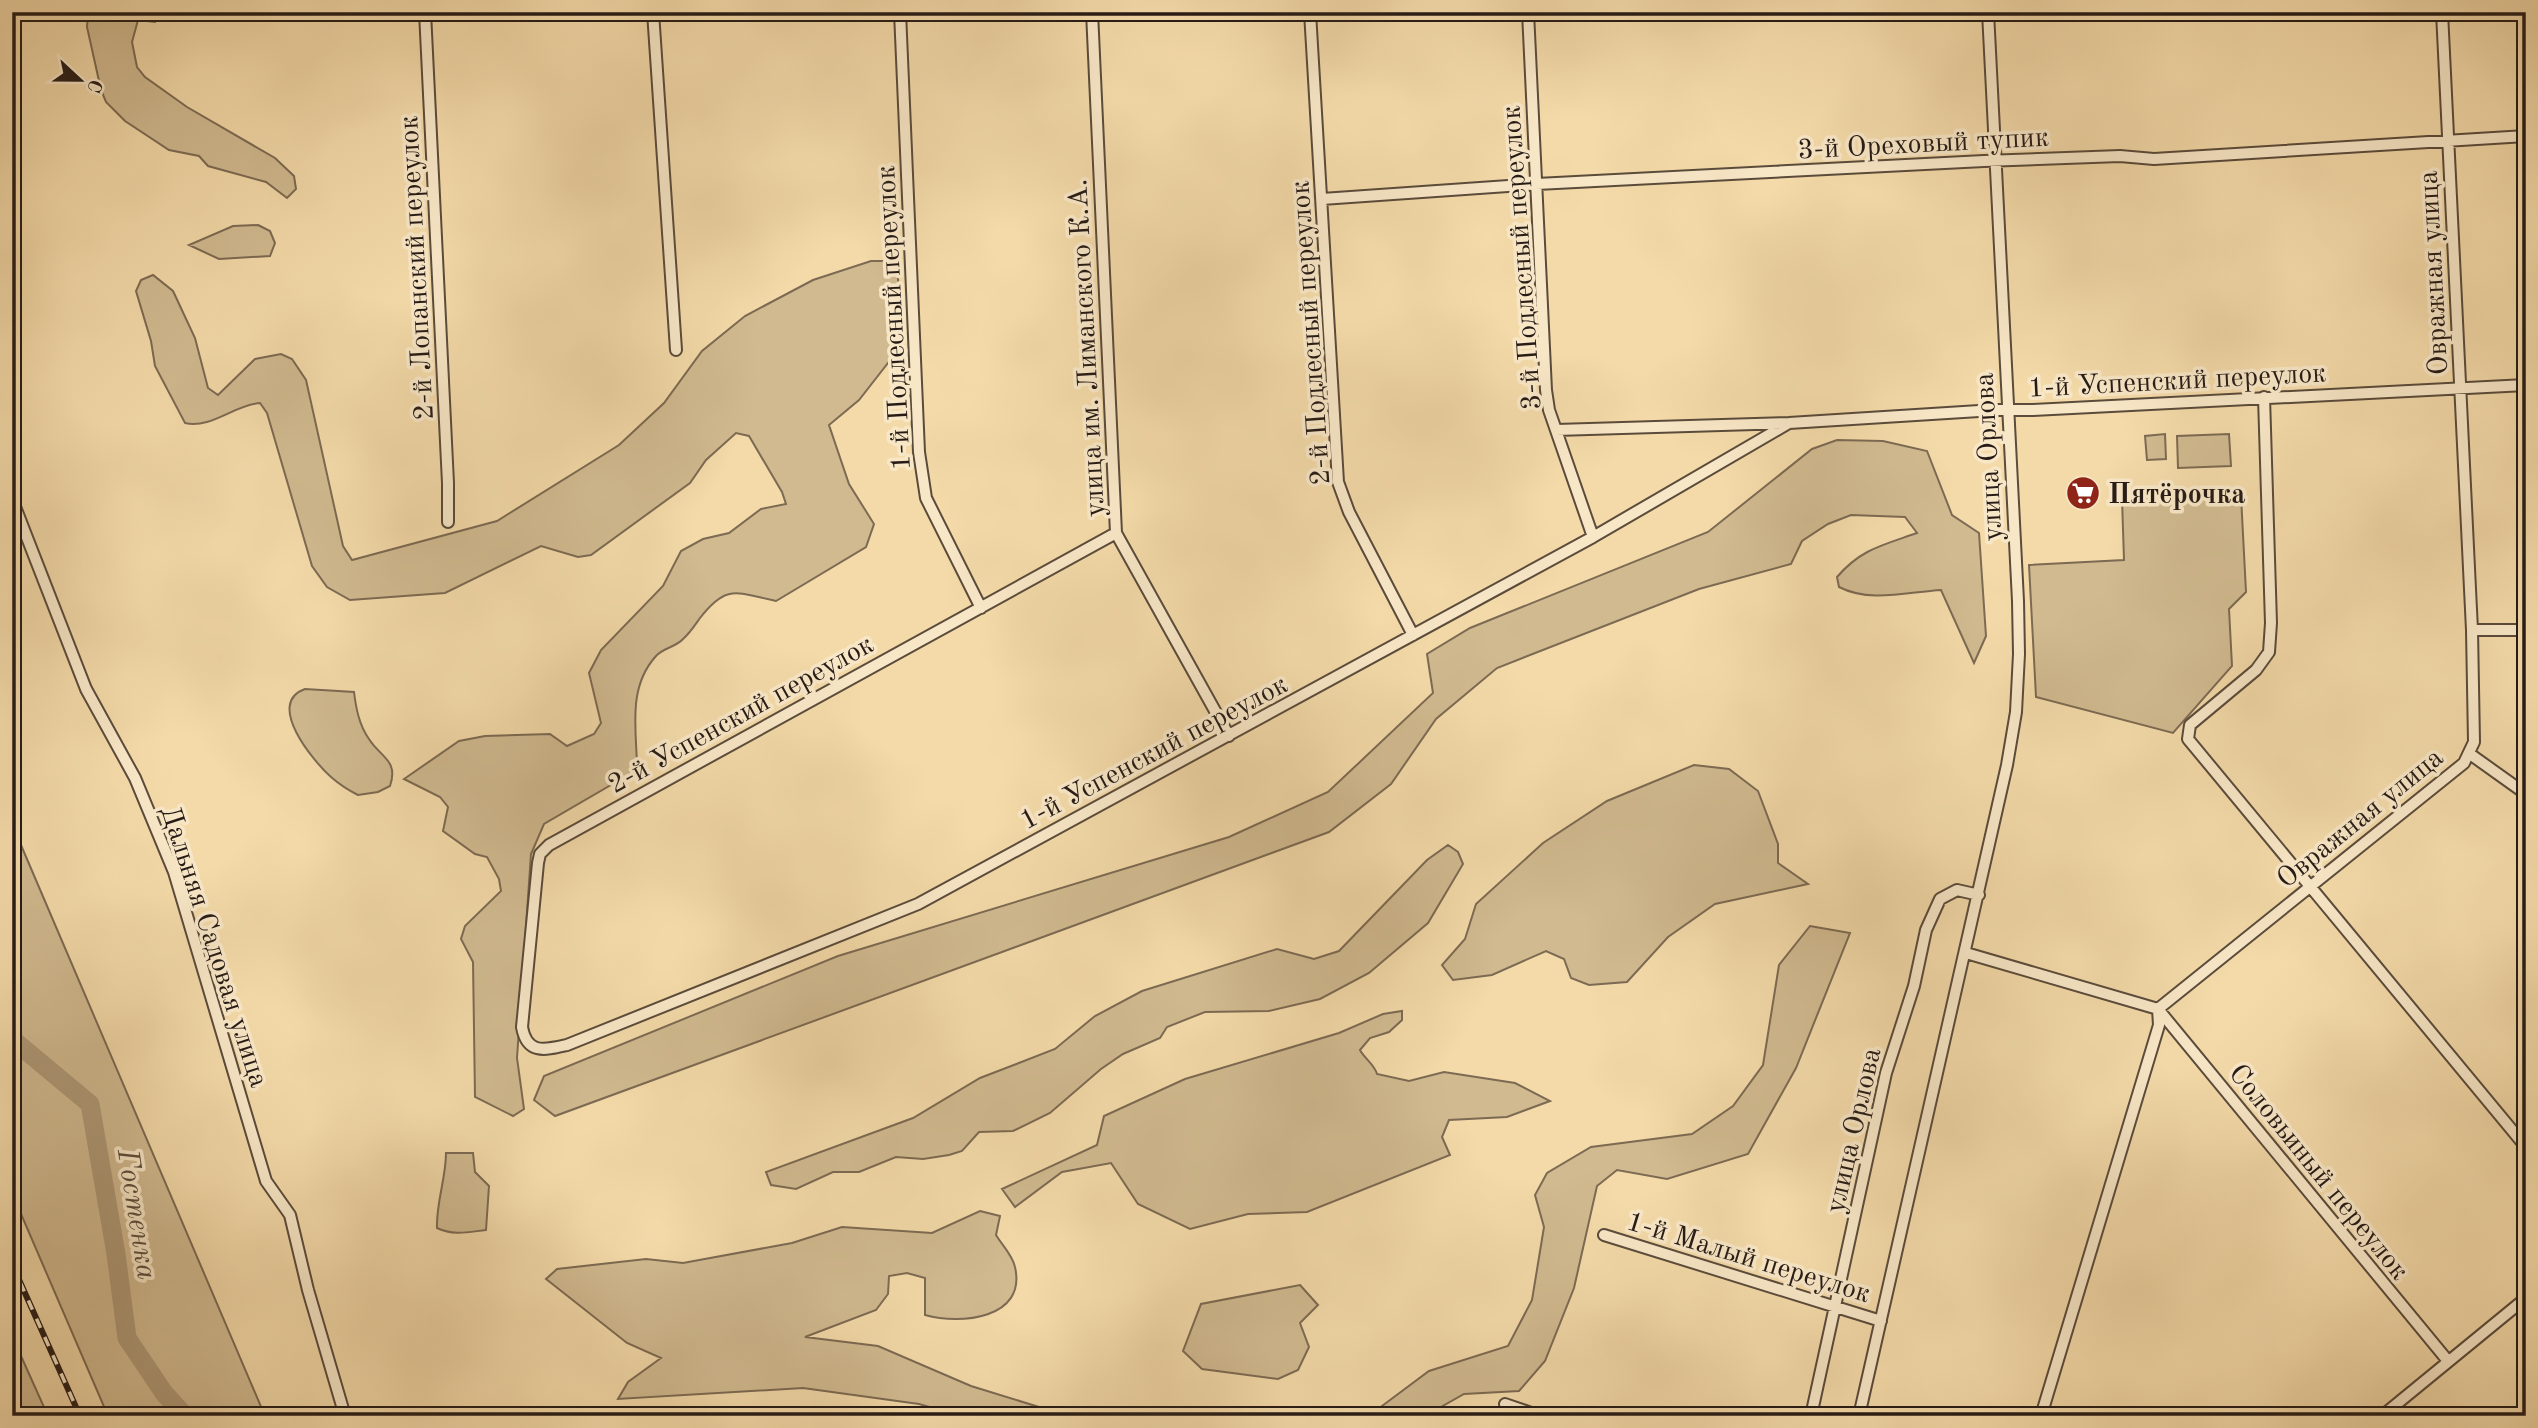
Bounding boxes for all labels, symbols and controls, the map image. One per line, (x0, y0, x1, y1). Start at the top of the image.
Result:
north arrow (46, 46, 116, 116)
text: С (82, 76, 105, 95)
street label: 3-й Подлесный переулок (1498, 105, 1548, 411)
street label: 2-й Лопанский переулок (396, 115, 440, 421)
street label: 3-й Ореховый тупик (1797, 124, 2050, 166)
street label: 1-й Подлесный переулок (873, 165, 917, 471)
street label: Овражная улица (2416, 170, 2454, 376)
street label: улица им. Лиманского К.А. (1065, 178, 1111, 518)
street label: 2-й Подлесный переулок (1287, 180, 1337, 486)
street label: 1-й Успенский переулок (2027, 360, 2327, 404)
street label: улица Орлова (1972, 372, 2008, 542)
supermarket icon: Пятёрочка (2064, 474, 2102, 512)
place label: Пятёрочка (2108, 482, 2245, 510)
street label: 2-й Успенский переулок (604, 631, 879, 800)
street label: 1-й Успенский переулок (1016, 671, 1293, 836)
street label: Овражная улица (2273, 744, 2449, 895)
street label: Дальняя Садовая улица (154, 803, 272, 1091)
street label: улица Орлова (1822, 1045, 1888, 1216)
street label: Соловьиный переулок (2222, 1060, 2413, 1286)
water label: Гостенка (111, 1146, 161, 1282)
street label: 1-й Малый переулок (1623, 1208, 1873, 1309)

